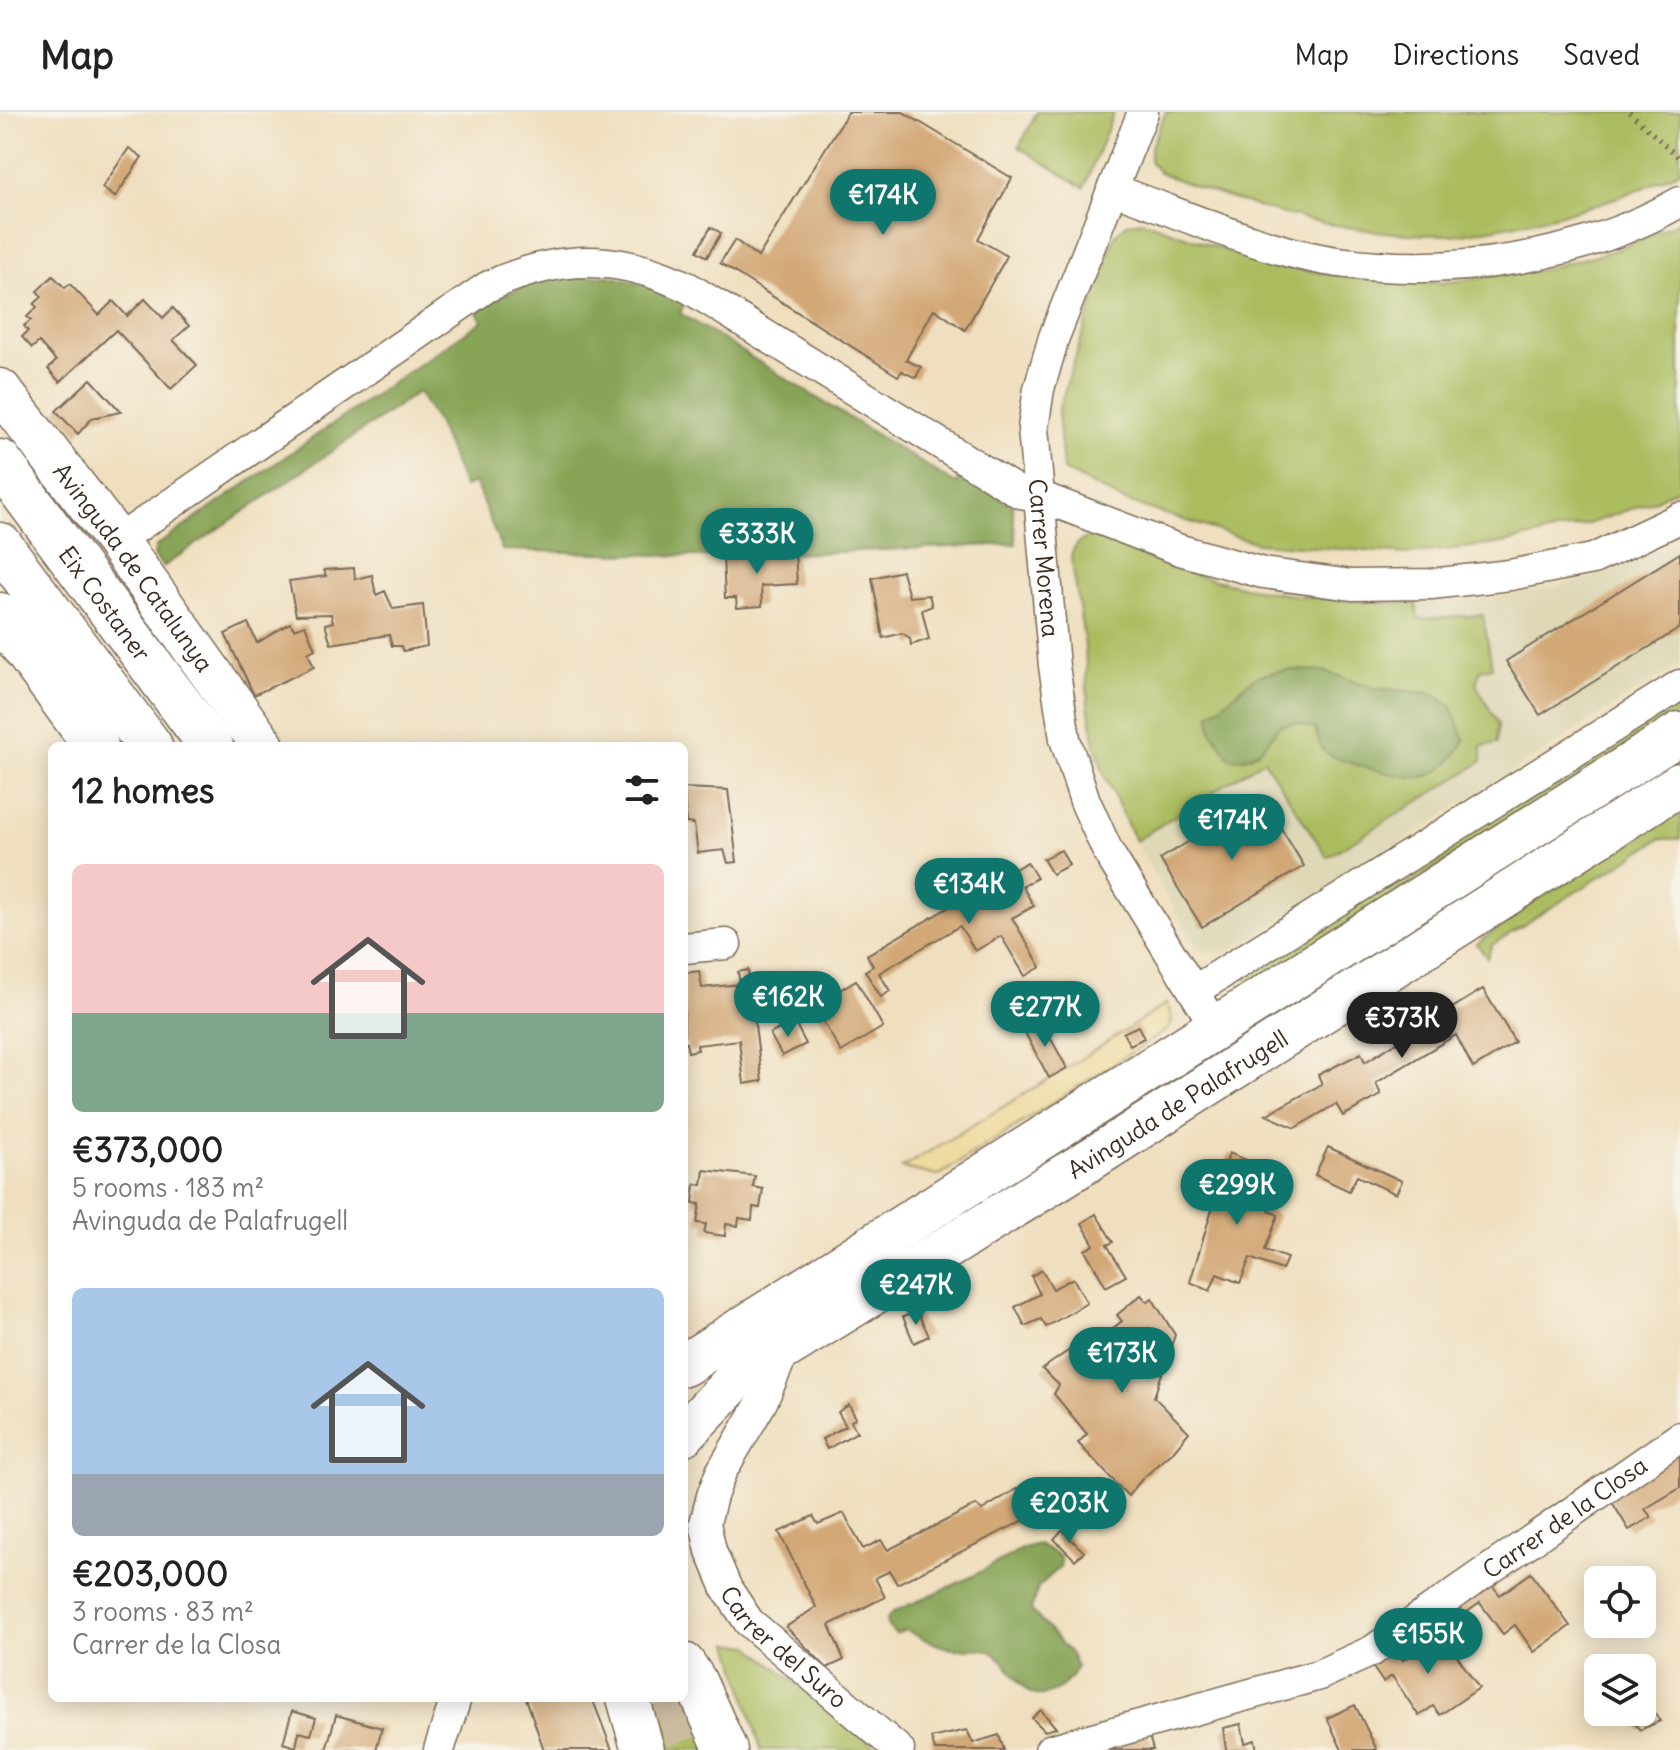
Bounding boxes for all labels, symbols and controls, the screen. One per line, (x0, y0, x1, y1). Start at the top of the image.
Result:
text: Map (40, 32, 114, 79)
text: Map (1294, 37, 1349, 73)
text: Directions (1393, 37, 1519, 73)
text: Saved (1563, 37, 1640, 73)
pin: €174K (827, 169, 939, 237)
text: €174K (848, 178, 918, 211)
street label: Avinguda de Catalunya (47, 457, 220, 677)
street label: Carrer Morena (1023, 477, 1066, 639)
pin: €333K (701, 508, 813, 576)
text: €333K (718, 517, 796, 550)
street label: Eix Costaner (53, 540, 158, 667)
icon: filters (620, 768, 664, 812)
text: 12 homes (72, 769, 215, 812)
pin: €174K (1176, 794, 1288, 862)
text: €174K (1197, 803, 1267, 836)
pin: €134K (913, 858, 1025, 926)
text: €134K (933, 867, 1005, 900)
icon: home (296, 916, 440, 1060)
pin: €162K (732, 971, 844, 1039)
text: €162K (752, 980, 824, 1013)
pin: €277K (989, 981, 1101, 1049)
text: €277K (1009, 990, 1081, 1023)
pin: €373K (1346, 992, 1458, 1060)
text: €373K (1364, 1001, 1440, 1034)
street label: Avinguda de Palafrugell (1062, 1023, 1293, 1185)
text: €373,000 (72, 1128, 223, 1171)
pin: €299K (1181, 1159, 1293, 1227)
text: €299K (1199, 1168, 1275, 1201)
text: 5 rooms · 183 m² (72, 1171, 264, 1204)
text: Avinguda de Palafrugell (72, 1204, 348, 1237)
pin: €247K (860, 1259, 972, 1327)
text: €247K (879, 1268, 953, 1301)
pin: €173K (1066, 1327, 1178, 1395)
text: €173K (1087, 1336, 1157, 1369)
icon: home (296, 1340, 440, 1484)
street label: Carrer de la Closa (1477, 1450, 1653, 1585)
pin: €203K (1013, 1477, 1125, 1545)
text: €203K (1030, 1486, 1108, 1519)
text: €203,000 (72, 1552, 228, 1595)
map controls (1584, 1566, 1656, 1726)
button: locate (1584, 1566, 1656, 1638)
street label: Carrer del Suro (714, 1580, 854, 1714)
text: 3 rooms · 83 m² (72, 1595, 254, 1628)
pin: €155K (1372, 1608, 1484, 1676)
text: €155K (1392, 1617, 1464, 1650)
text: Carrer de la Closa (72, 1628, 281, 1661)
button: layers (1584, 1654, 1656, 1726)

